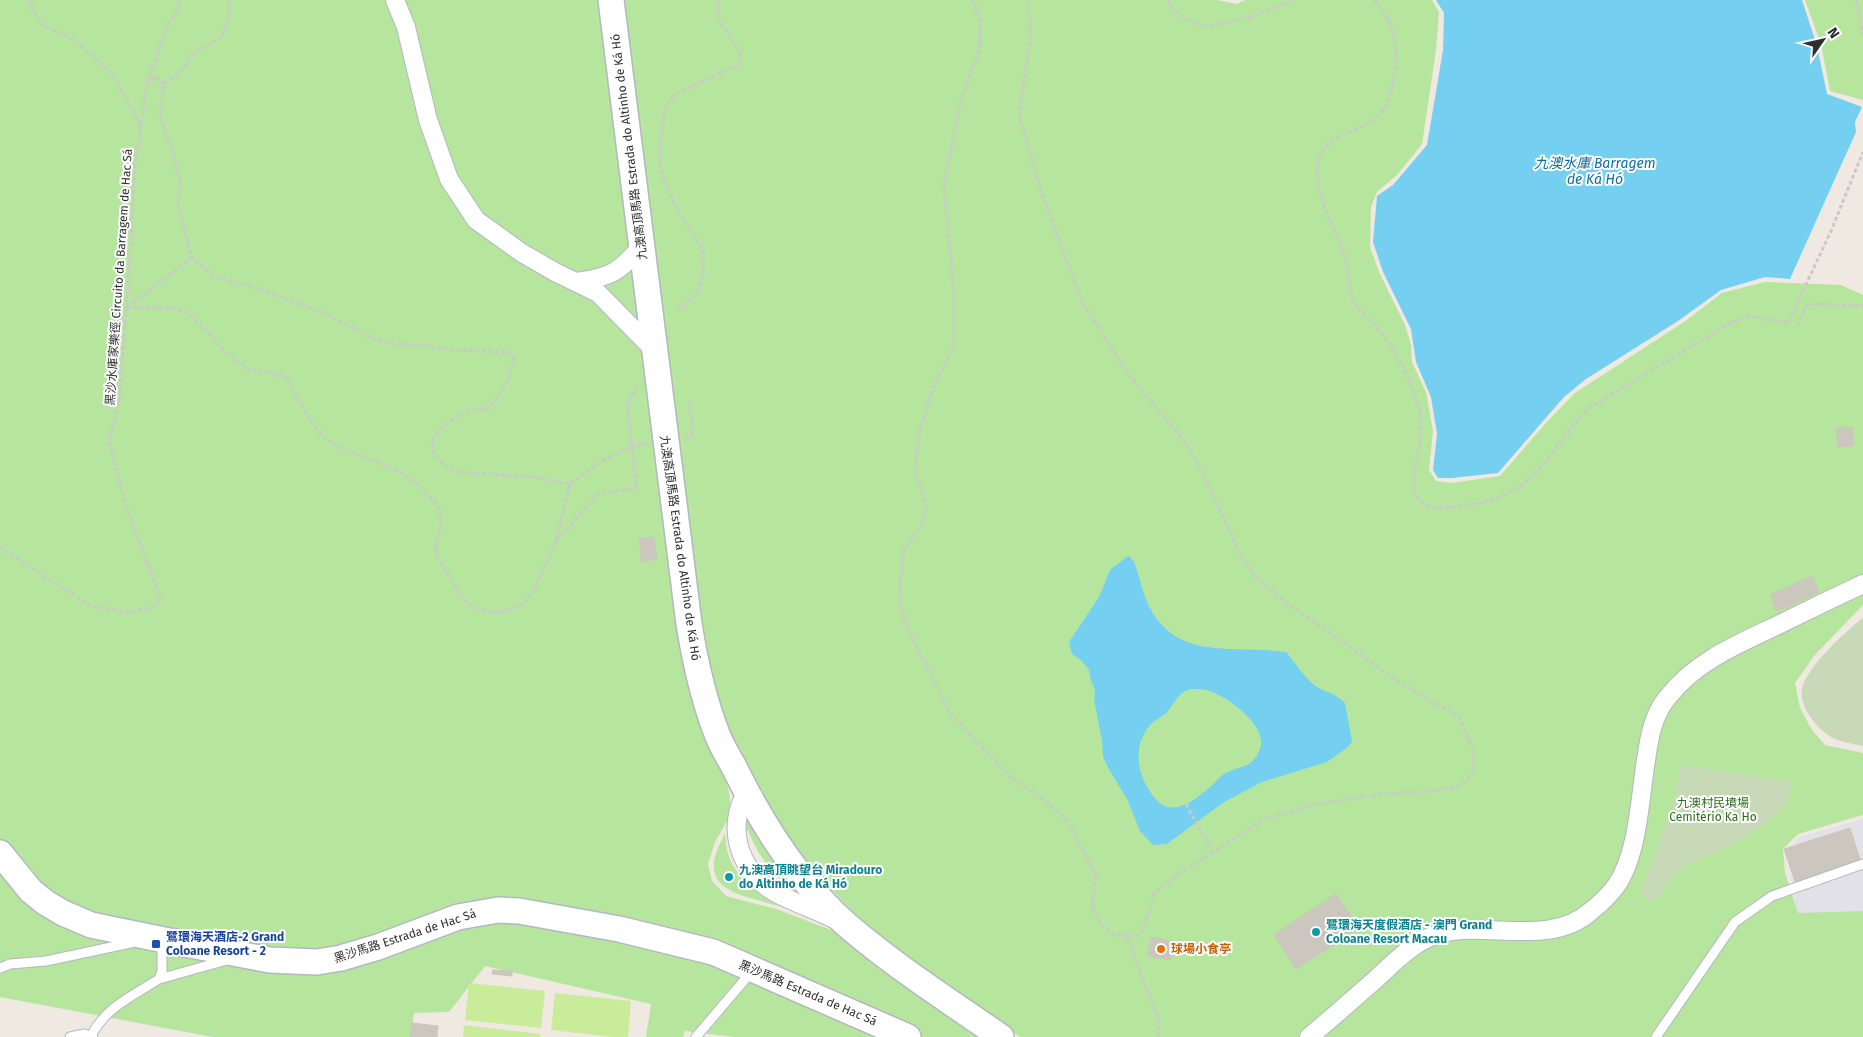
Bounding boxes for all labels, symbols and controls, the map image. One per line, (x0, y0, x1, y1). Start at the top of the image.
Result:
north arrow (1798, 15, 1848, 65)
text: N (1824, 24, 1843, 42)
street label: 九澳高頂馬路 Estrada do Altinho de Ká Hó (608, 33, 650, 261)
street label: 黑沙水庫家樂徑 Circuito da Barragem de Hac Sá (103, 148, 135, 406)
water label: 九澳水庫 Barragem de Ká Hó (1534, 155, 1656, 188)
street label: 九澳高頂馬路 Estrada do Altinho de Ká Hó (657, 434, 703, 662)
park label: 九澳村民墳場 Cemitério Ka Ho (1669, 796, 1757, 824)
place label: 九澳高頂眺望台 Miradouro do Altinho de Ká Hó (739, 863, 882, 891)
marker: 九澳高頂眺望台 Miradouro do Altinho de Ká Hó (723, 871, 735, 883)
street label: 黑沙馬路 Estrada de Hac Sá (332, 906, 478, 966)
place label: 鷺環海天度假酒店 - 澳門 Grand Coloane Resort Macau (1326, 918, 1492, 946)
marker: 鷺環海天度假酒店 - 澳門 Grand Coloane Resort Macau (1310, 926, 1322, 938)
place label: 鷺環海天酒店-2 Grand Coloane Resort - 2 (166, 930, 284, 958)
marker: 鷺環海天酒店-2 Grand Coloane Resort - 2 (150, 938, 162, 950)
place label: 球場小食亭 (1171, 942, 1231, 956)
marker: 球場小食亭 (1155, 943, 1167, 955)
street label: 黑沙馬路 Estrada de Hac Sá (737, 958, 879, 1028)

